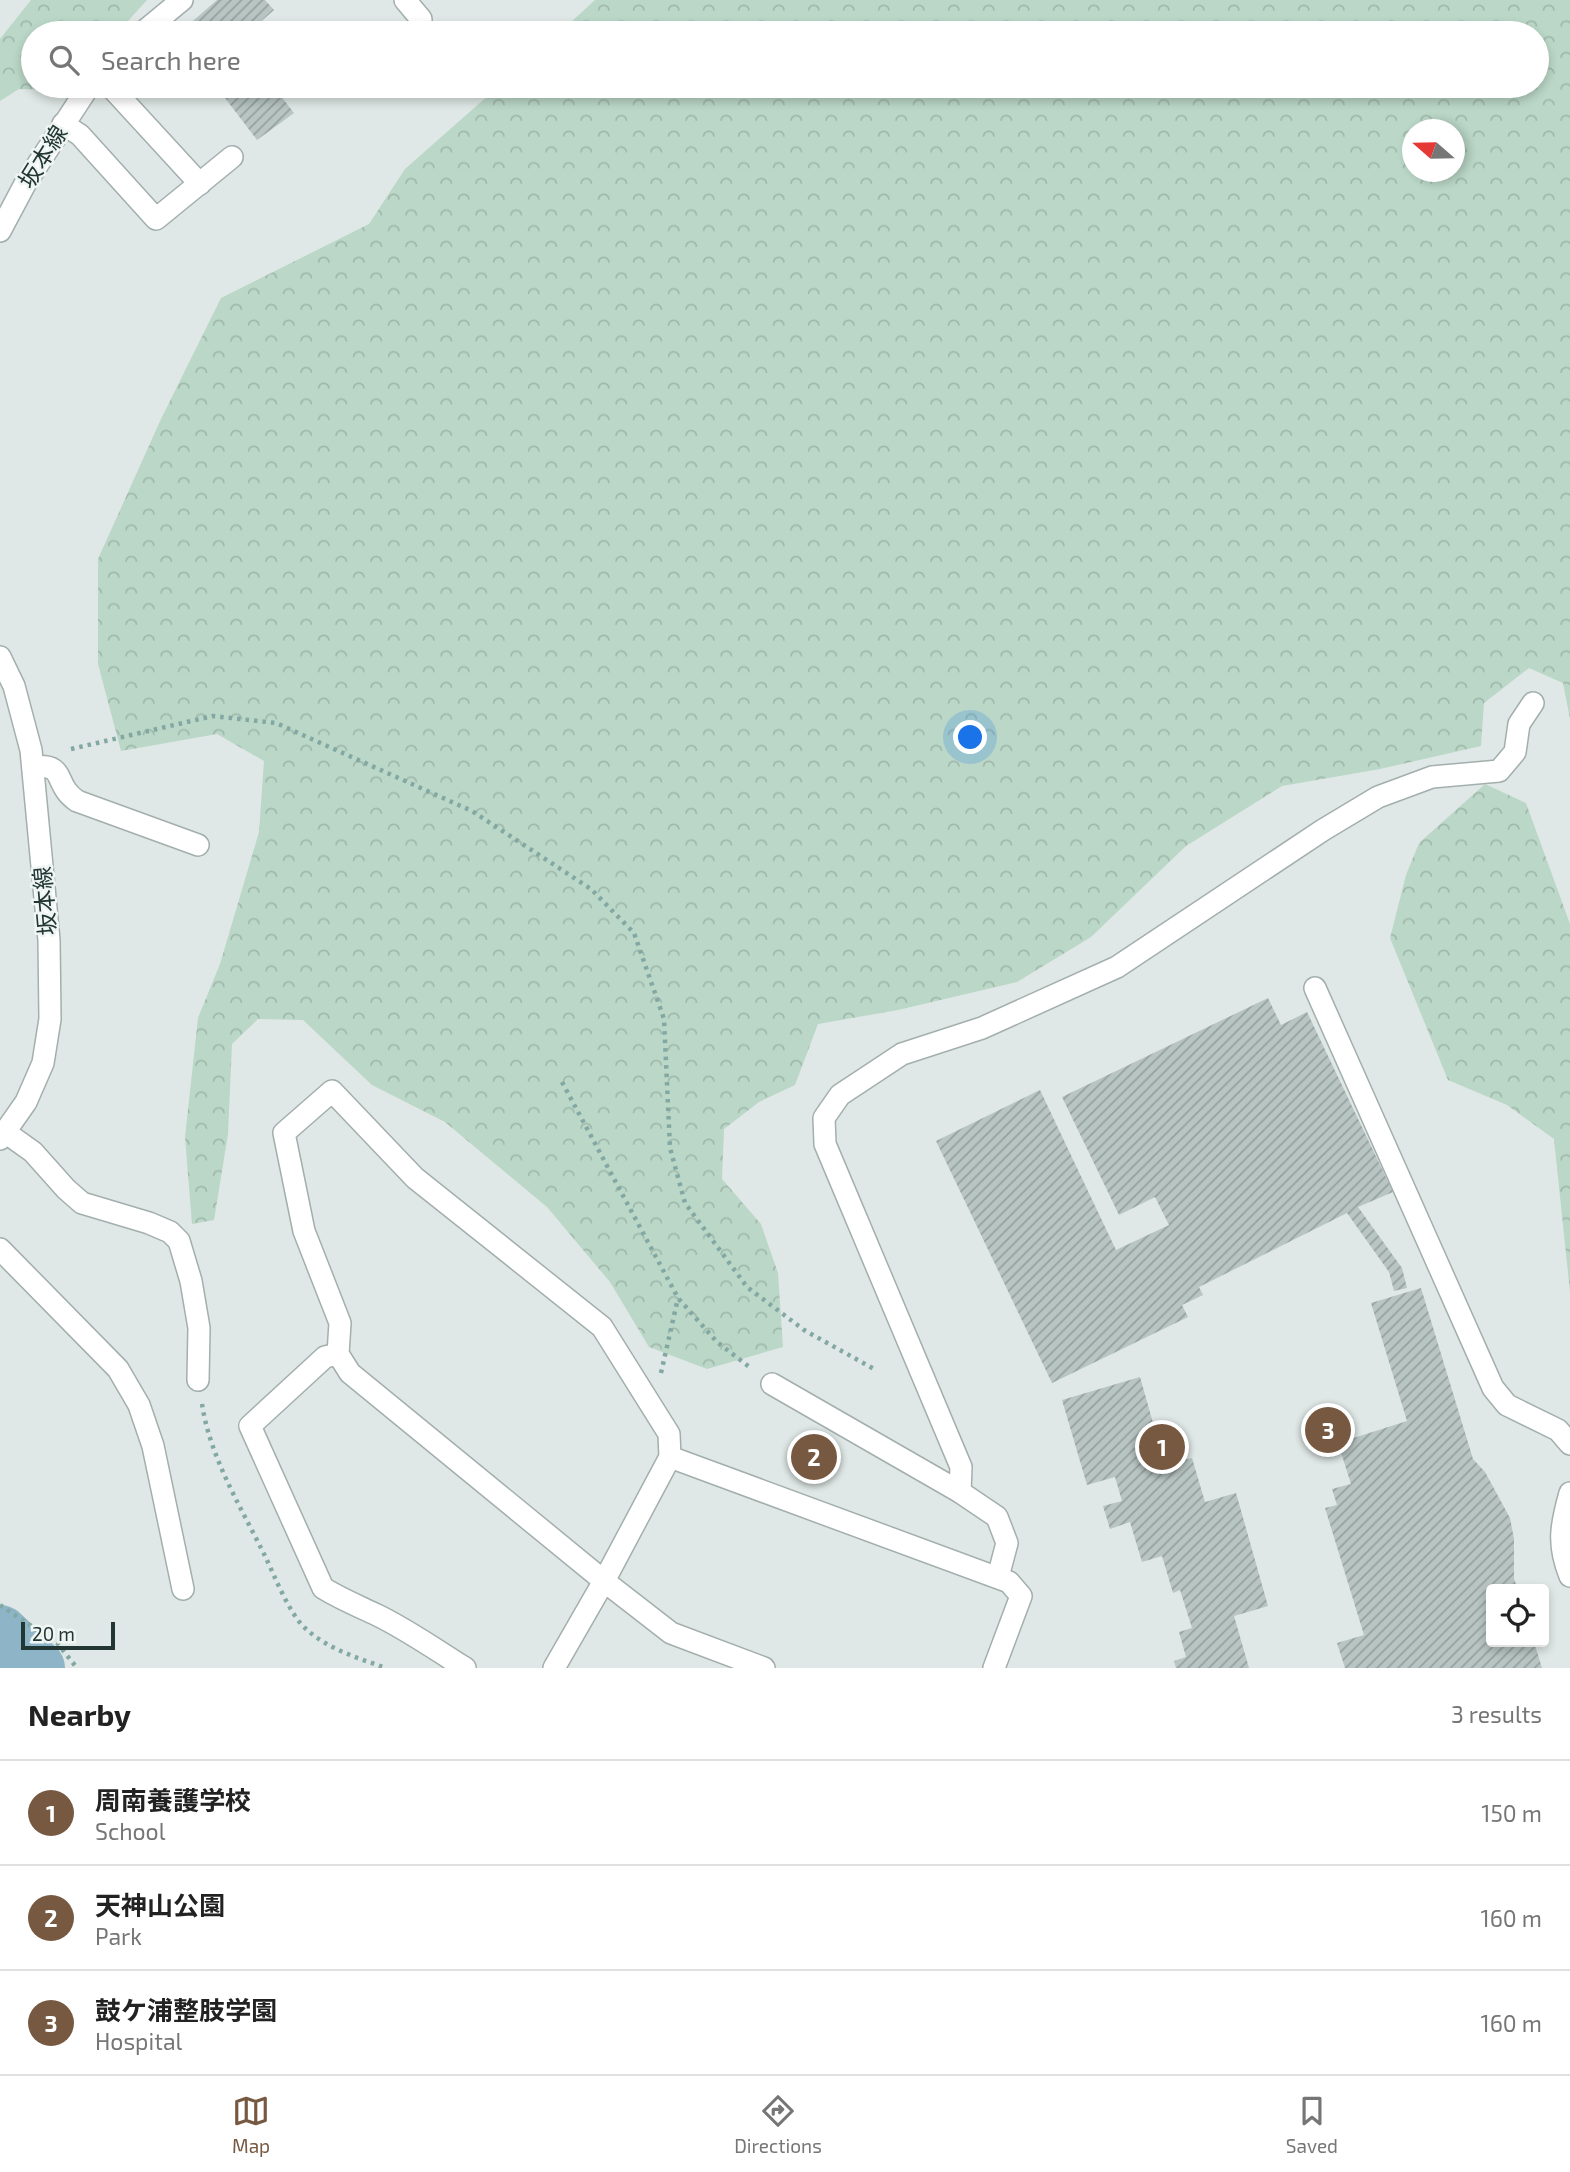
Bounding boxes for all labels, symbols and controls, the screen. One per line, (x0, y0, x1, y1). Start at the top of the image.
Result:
search box (21, 21, 1549, 98)
icon: search (45, 41, 83, 79)
text: Search here (101, 44, 241, 75)
north arrow (1402, 119, 1465, 182)
street label: 坂本線 (12, 120, 72, 193)
your location (953, 720, 987, 754)
street label: 坂本線 (27, 865, 61, 937)
pin: 3 (1305, 1404, 1351, 1456)
pin: 1 (1139, 1421, 1185, 1473)
pin: 2 (791, 1431, 837, 1483)
map controls (1486, 1584, 1549, 1647)
button: locate (1486, 1584, 1549, 1647)
scale bar (21, 1619, 116, 1651)
text: 20 m (32, 1622, 75, 1645)
text: Nearby (28, 1696, 131, 1732)
text: 3 results (1451, 1700, 1542, 1728)
text: 周南養護学校 (95, 1784, 251, 1815)
text: 1 (46, 1799, 56, 1827)
text: 150 m (1481, 1799, 1542, 1827)
text: School (95, 1817, 165, 1845)
text: 天神山公園 (95, 1889, 225, 1920)
text: 2 (44, 1904, 58, 1932)
text: 160 m (1481, 1904, 1542, 1932)
text: Park (95, 1922, 142, 1950)
text: 鼓ケ浦整肢学園 (95, 1994, 277, 2025)
text: 3 (44, 2009, 58, 2037)
text: 160 m (1481, 2009, 1542, 2037)
text: Hospital (95, 2027, 182, 2055)
tab: Map (232, 2092, 270, 2157)
tab: Directions (734, 2092, 822, 2157)
tab: Saved (1286, 2092, 1338, 2157)

